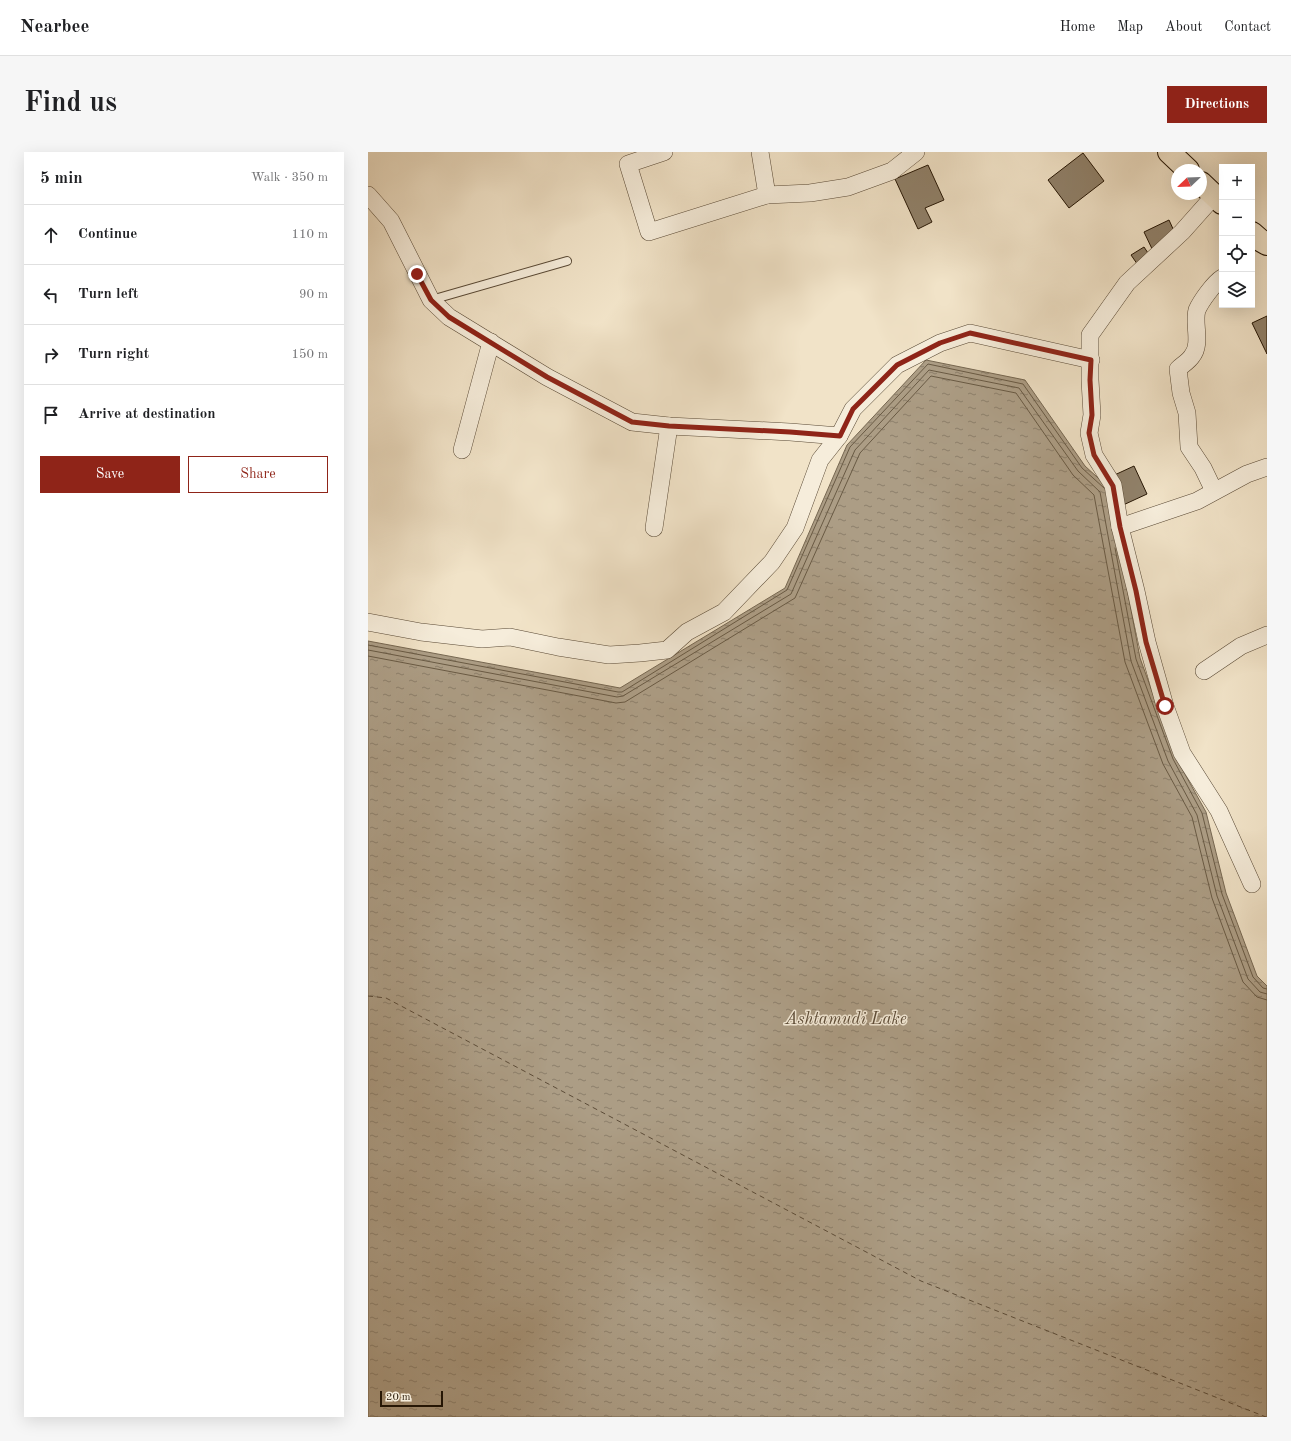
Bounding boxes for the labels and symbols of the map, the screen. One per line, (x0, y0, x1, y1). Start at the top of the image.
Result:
north arrow (1171, 164, 1207, 200)
route end (408, 265, 426, 283)
route start (1156, 697, 1174, 715)
water label: Ashtamudi Lake (784, 1011, 907, 1028)
scale bar (380, 1389, 443, 1408)

